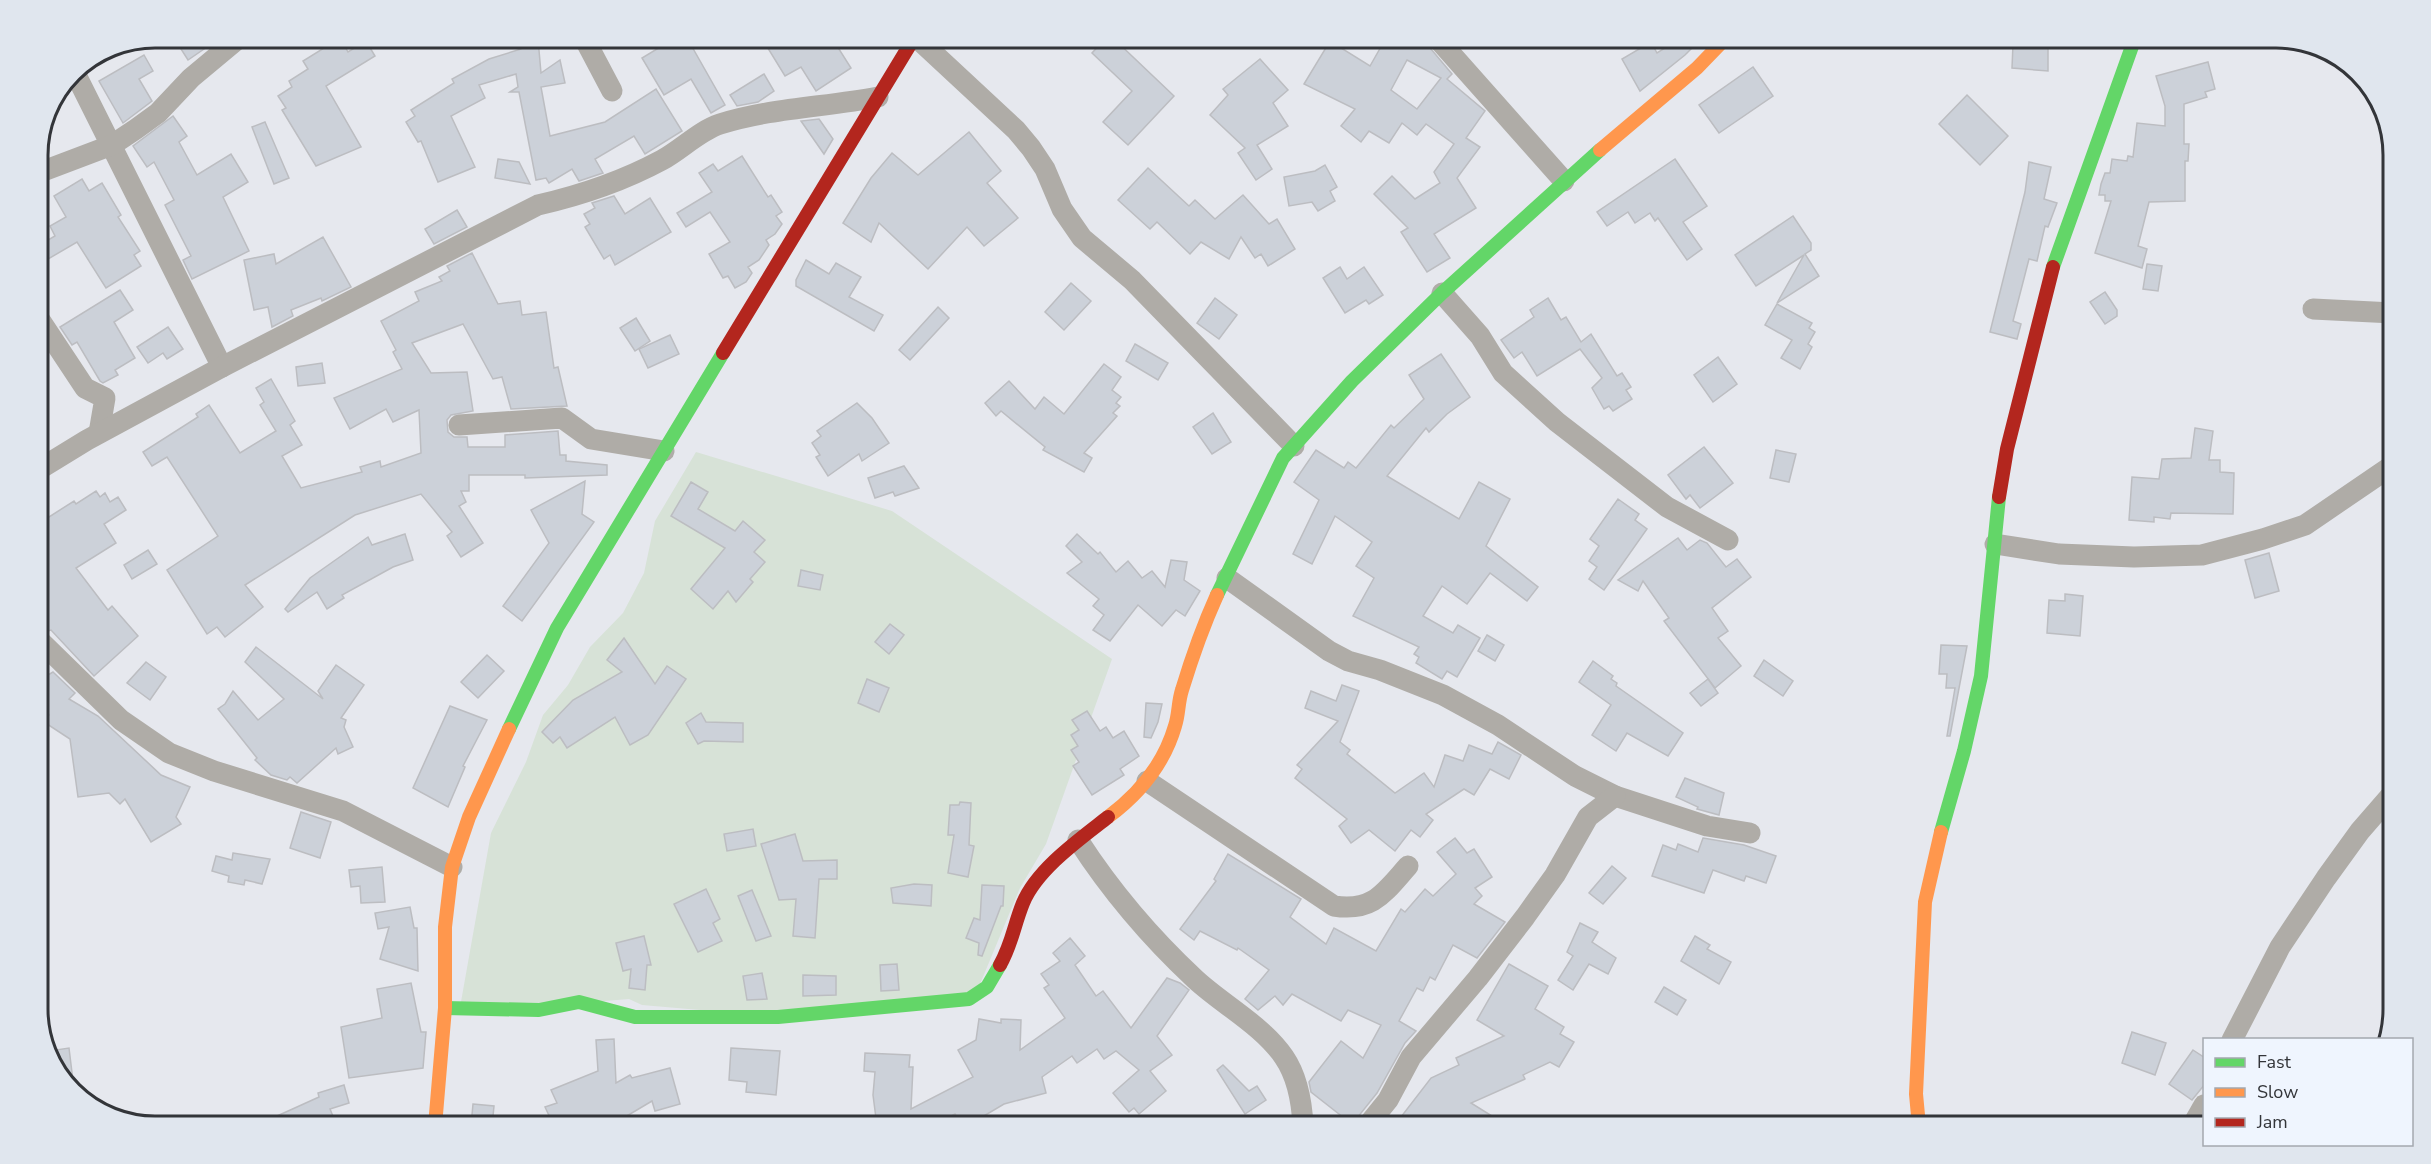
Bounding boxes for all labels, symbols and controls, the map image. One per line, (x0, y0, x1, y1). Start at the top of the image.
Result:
legend (2203, 1038, 2413, 1146)
text: Fast (2257, 1050, 2292, 1074)
text: Slow (2257, 1080, 2298, 1104)
text: Jam (2256, 1110, 2288, 1134)

